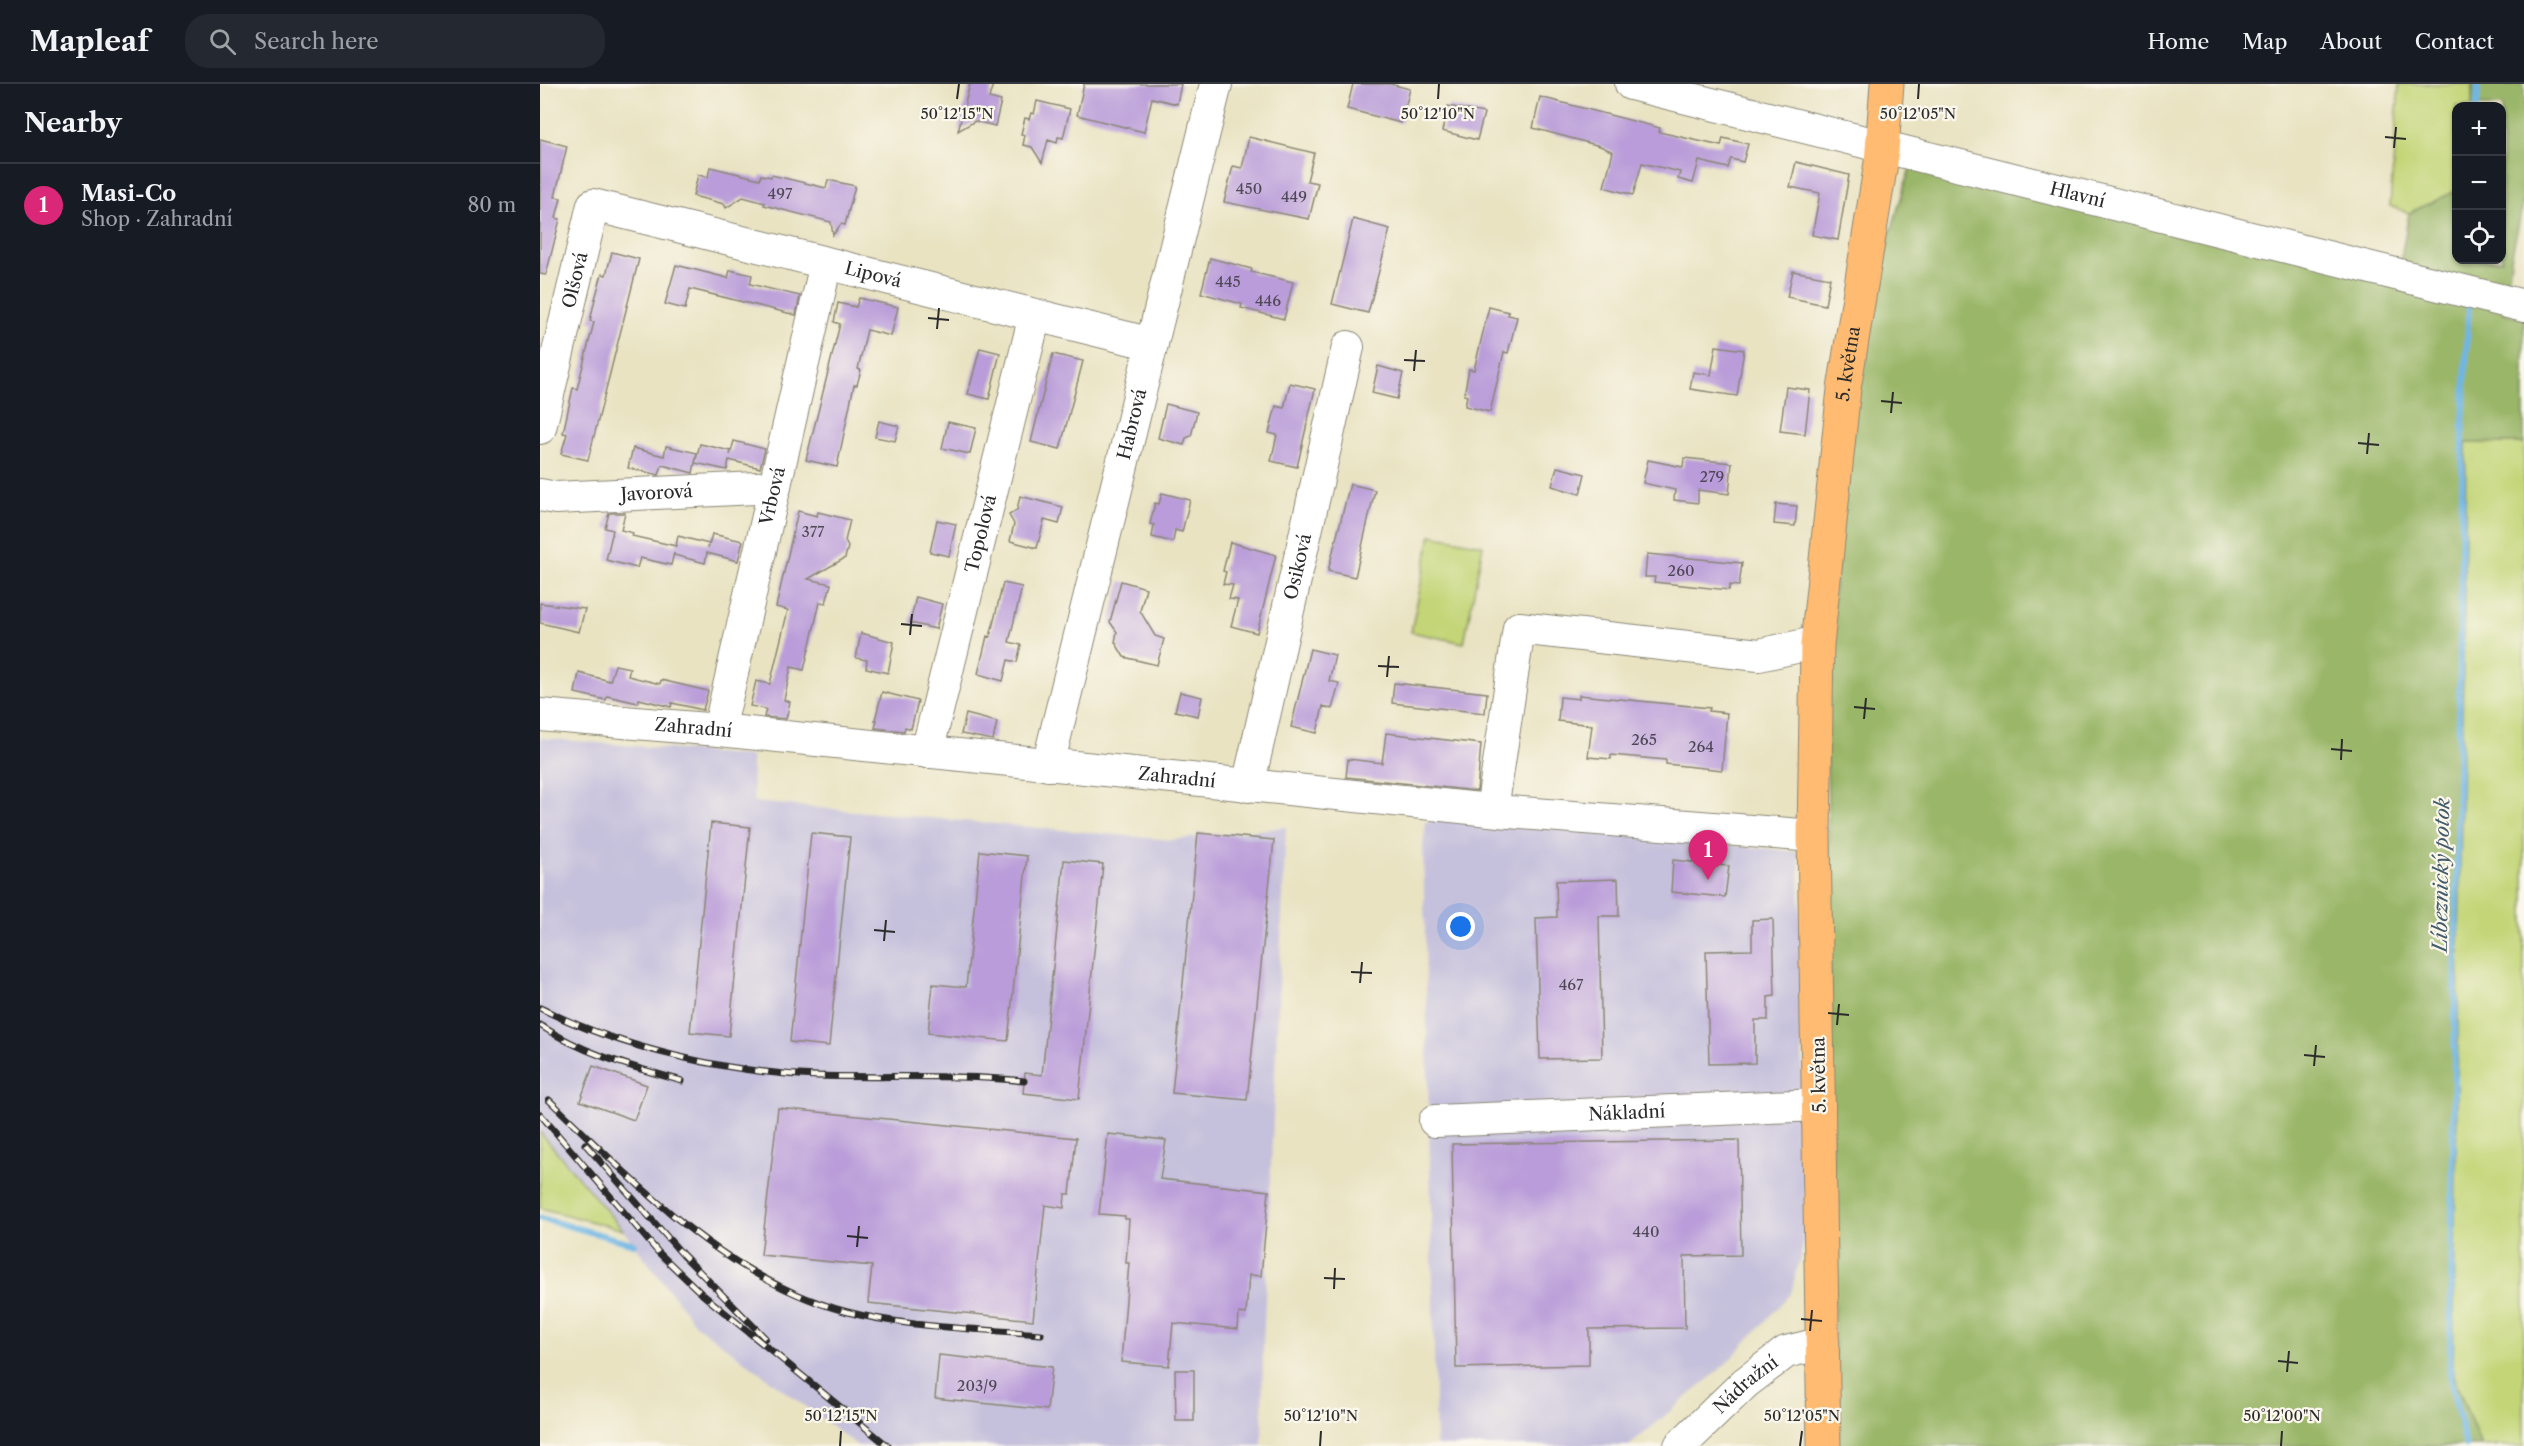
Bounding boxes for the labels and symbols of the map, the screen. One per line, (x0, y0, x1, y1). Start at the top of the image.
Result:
text: 50°12'15"N (920, 104, 994, 123)
text: 50°12'10"N (1401, 104, 1475, 123)
text: 50°12'05"N (1880, 104, 1956, 123)
street label: Hlavní (2047, 178, 2108, 213)
house number: 450 (1236, 179, 1262, 198)
house number: 497 (768, 184, 793, 203)
house number: 449 (1281, 187, 1307, 206)
street label: Olšová (558, 249, 593, 311)
street label: Lipová (843, 257, 904, 292)
house number: 445 (1215, 272, 1241, 291)
house number: 446 (1255, 291, 1281, 310)
street label: 5. května (1832, 324, 1865, 403)
street label: Habrová (1113, 386, 1152, 462)
street label: Vrbová (755, 464, 790, 528)
house number: 279 (1700, 467, 1724, 486)
street label: Javorová (617, 480, 694, 506)
street label: Topolová (961, 492, 1001, 575)
house number: 377 (801, 522, 825, 541)
street label: Osiková (1280, 531, 1316, 602)
house number: 260 (1668, 561, 1694, 580)
street label: Zahradní (654, 714, 734, 742)
house number: 265 (1631, 730, 1657, 749)
house number: 264 (1688, 737, 1714, 756)
street label: Zahradní (1137, 763, 1217, 793)
water label: Líbeznický potok (2428, 797, 2454, 954)
pin: 1 (1688, 830, 1728, 880)
your location (1446, 912, 1475, 941)
house number: 467 (1559, 975, 1584, 994)
street label: 5. května (1807, 1036, 1831, 1113)
street label: Nákladní (1588, 1100, 1666, 1126)
house number: 440 (1633, 1222, 1659, 1241)
street label: Nádražní (1709, 1351, 1783, 1418)
house number: 203/9 (957, 1376, 997, 1395)
text: 50°12'15"N (804, 1406, 878, 1425)
text: 50°12'10"N (1284, 1406, 1358, 1425)
text: 50°12'05"N (1764, 1406, 1840, 1425)
text: 50°12'00"N (2243, 1406, 2321, 1425)

